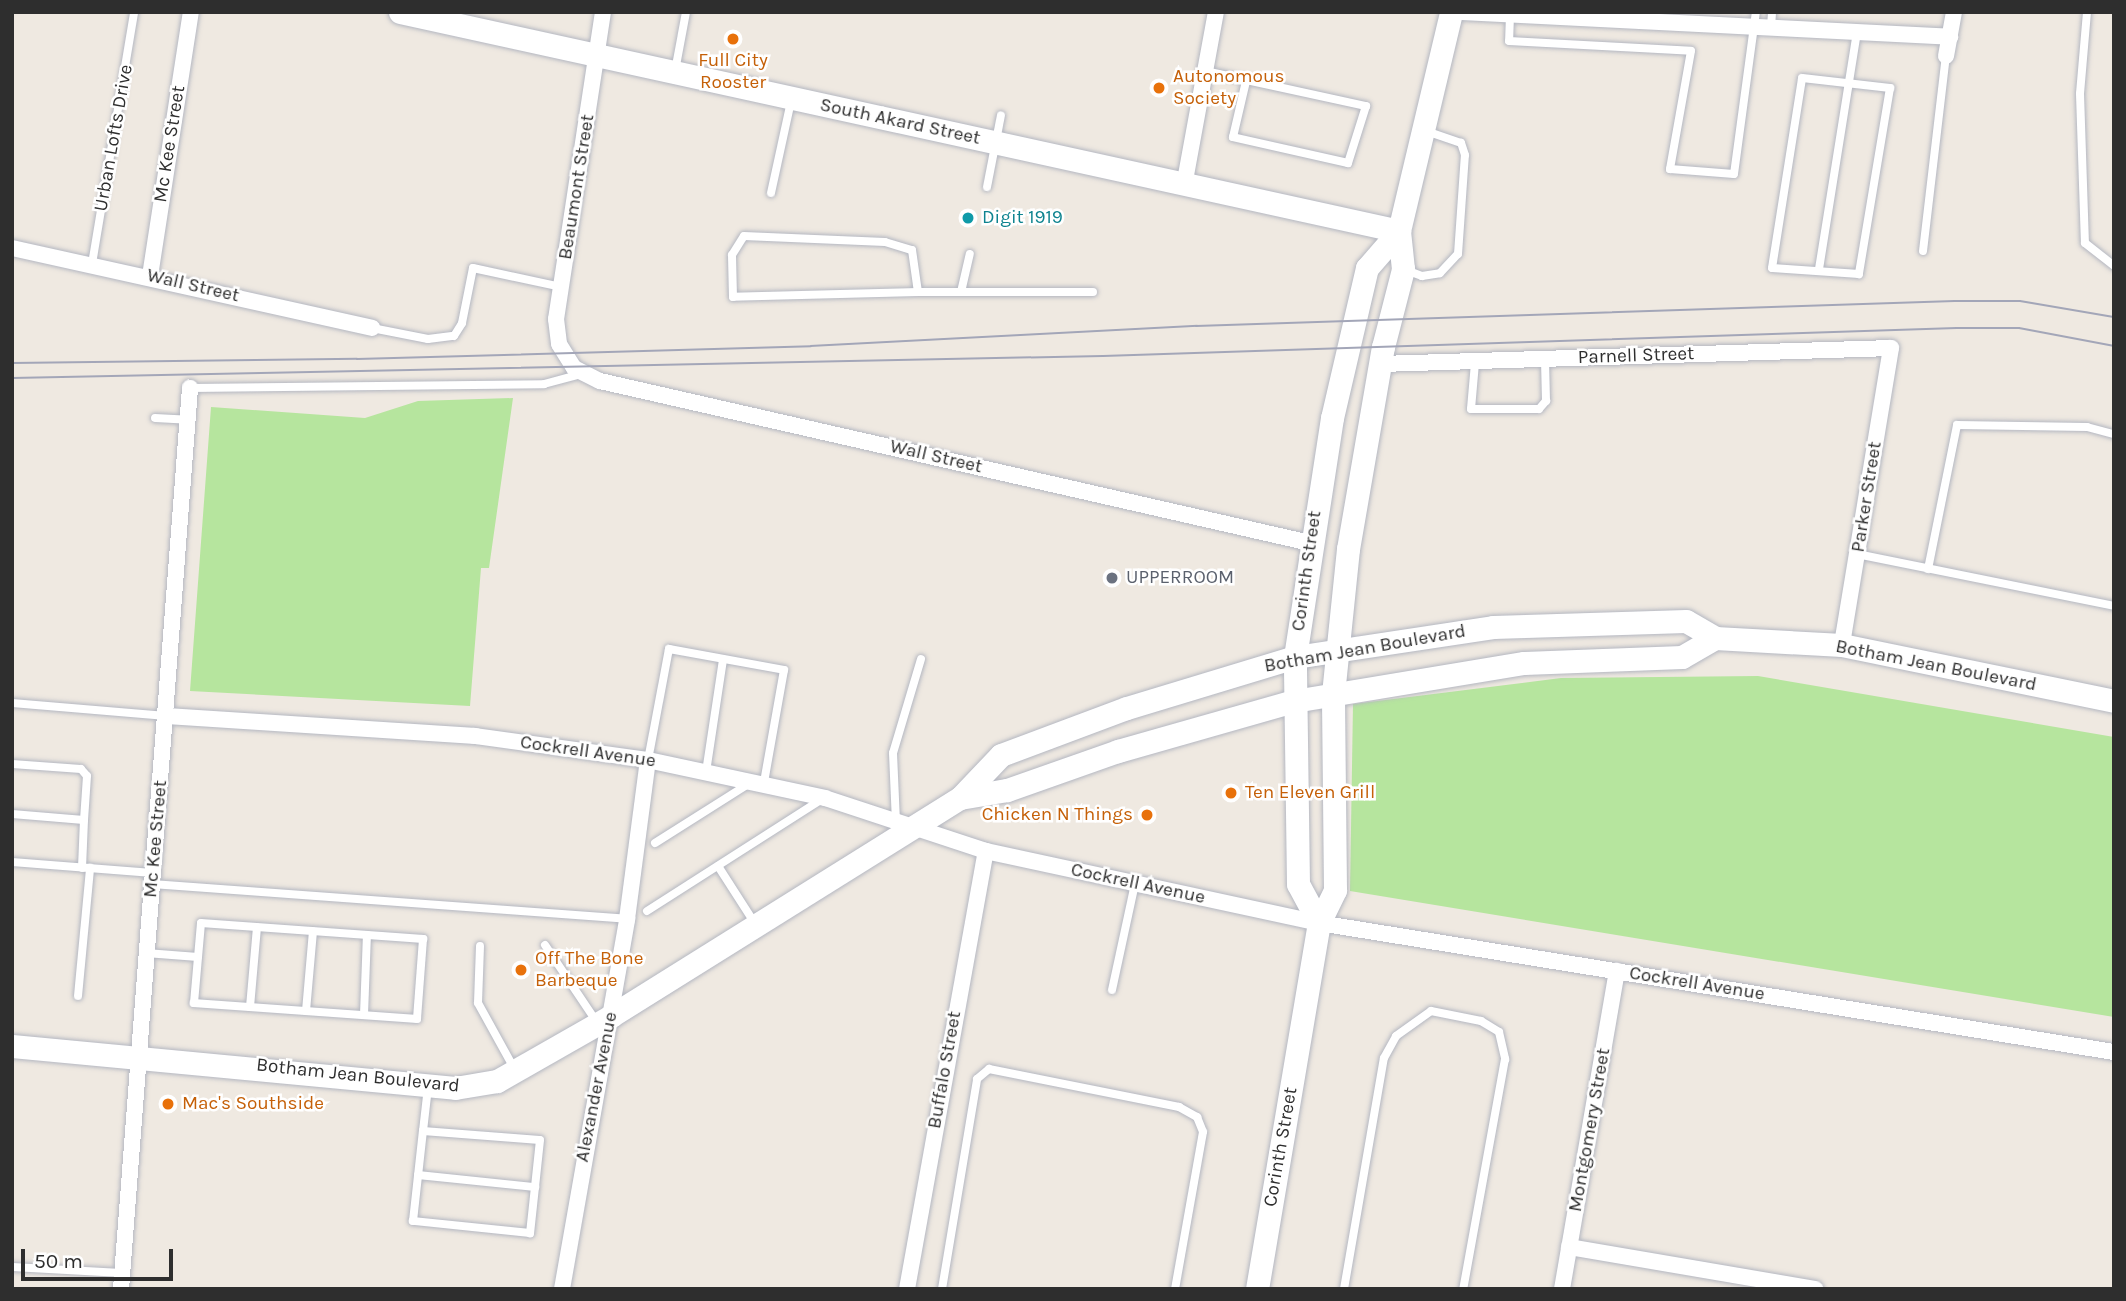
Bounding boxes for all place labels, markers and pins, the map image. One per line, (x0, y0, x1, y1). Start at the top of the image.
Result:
marker: Full City Rooster (725, 31, 741, 47)
place label: Full City Rooster (698, 50, 768, 94)
place label: Autonomous Society (1173, 66, 1284, 110)
marker: Autonomous Society (1151, 80, 1167, 96)
place label: Digit 1919 (982, 207, 1063, 229)
marker: Digit 1919 (960, 210, 976, 226)
place label: UPPERROOM (1126, 567, 1234, 589)
marker: UPPERROOM (1104, 570, 1120, 586)
place label: Ten Eleven Grill (1245, 782, 1375, 804)
marker: Ten Eleven Grill (1223, 785, 1239, 801)
place label: Chicken N Things (982, 804, 1133, 826)
marker: Chicken N Things (1139, 807, 1155, 823)
place label: Off The Bone Barbeque (535, 948, 643, 992)
marker: Off The Bone Barbeque (513, 962, 529, 978)
place label: Mac's Southside (182, 1093, 324, 1115)
marker: Mac's Southside (160, 1096, 176, 1112)

